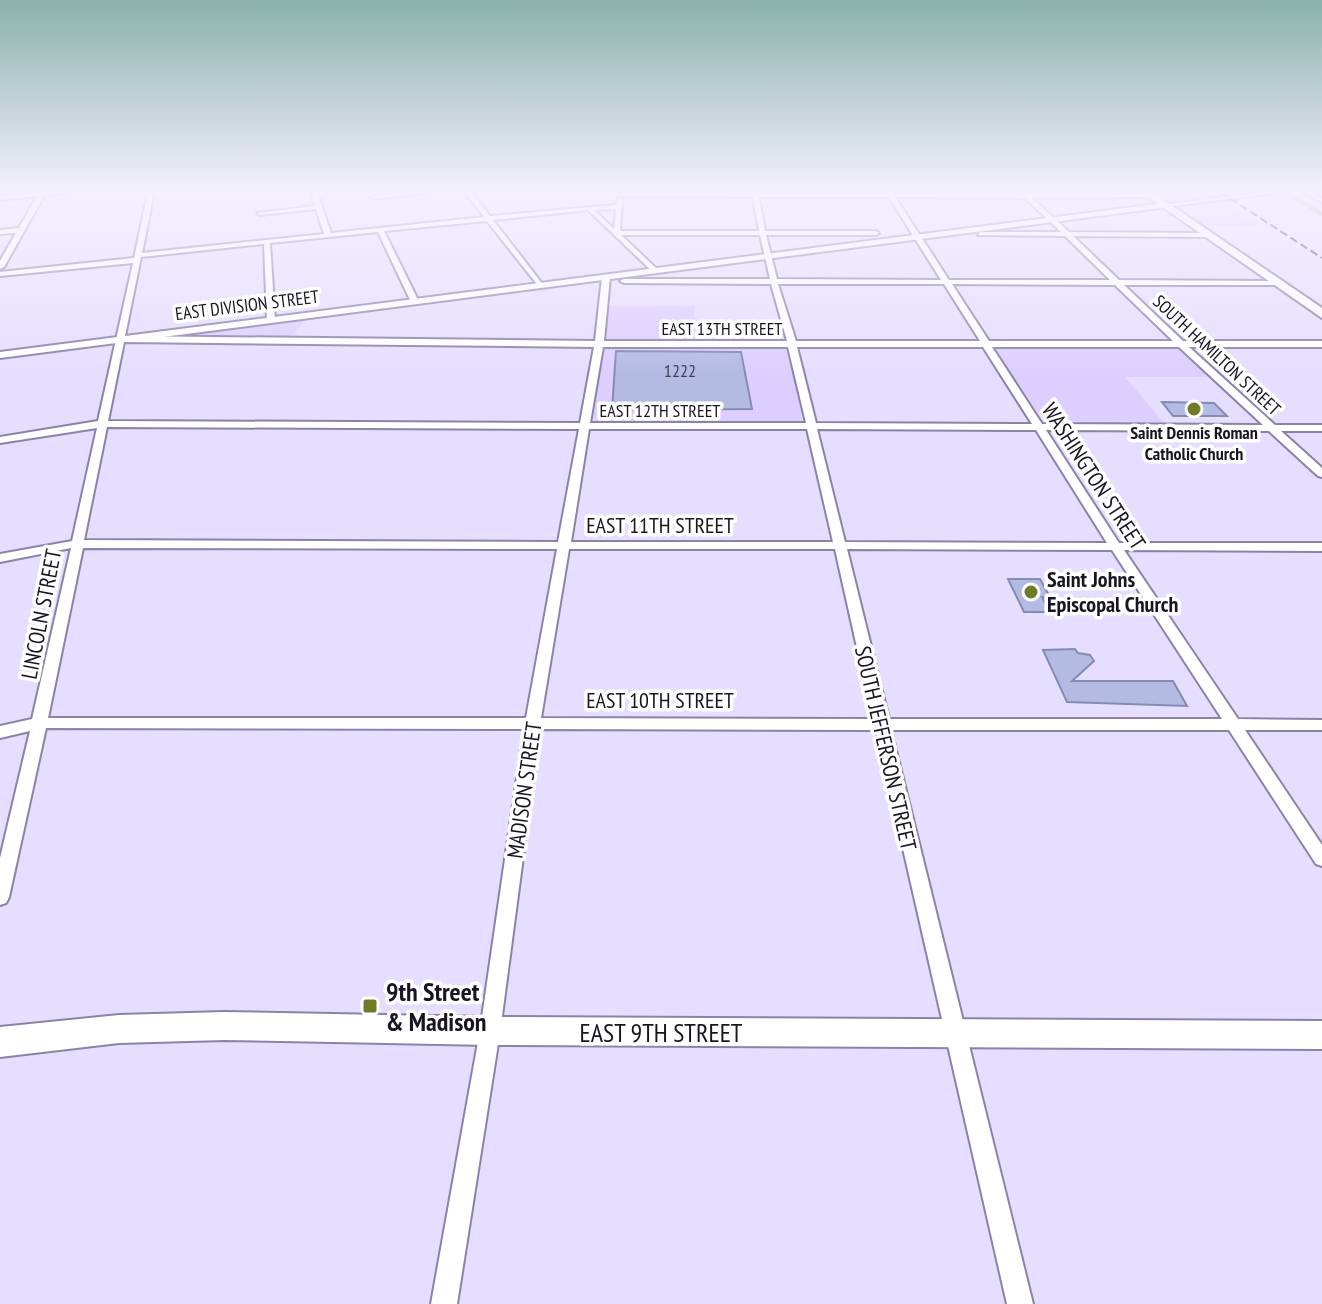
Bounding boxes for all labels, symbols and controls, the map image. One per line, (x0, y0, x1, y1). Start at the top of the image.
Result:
street label: EAST DIVISION STREET (174, 285, 320, 325)
street label: SOUTH HAMILTON STREET (1148, 290, 1286, 420)
street label: EAST 13TH STREET (662, 317, 782, 340)
house number: 1222 (664, 359, 696, 382)
street label: WASHINGTON STREET (1036, 397, 1152, 555)
street label: EAST 12TH STREET (600, 399, 720, 422)
marker: Saint Dennis Roman Catholic Church (1185, 400, 1203, 418)
place label: Saint Dennis Roman Catholic Church (1130, 421, 1258, 465)
street label: EAST 11TH STREET (586, 511, 734, 539)
street label: LINCOLN STREET (15, 546, 67, 681)
place label: Saint Johns Episcopal Church (1047, 565, 1179, 618)
marker: Saint Johns Episcopal Church (1022, 583, 1040, 601)
street label: SOUTH JEFFERSON STREET (849, 643, 923, 853)
street label: EAST 10TH STREET (586, 686, 734, 714)
street label: MADISON STREET (501, 720, 547, 860)
place label: 9th Street & Madison (386, 975, 487, 1038)
marker: 9th Street & Madison (361, 997, 379, 1015)
street label: EAST 9TH STREET (580, 1016, 743, 1049)

